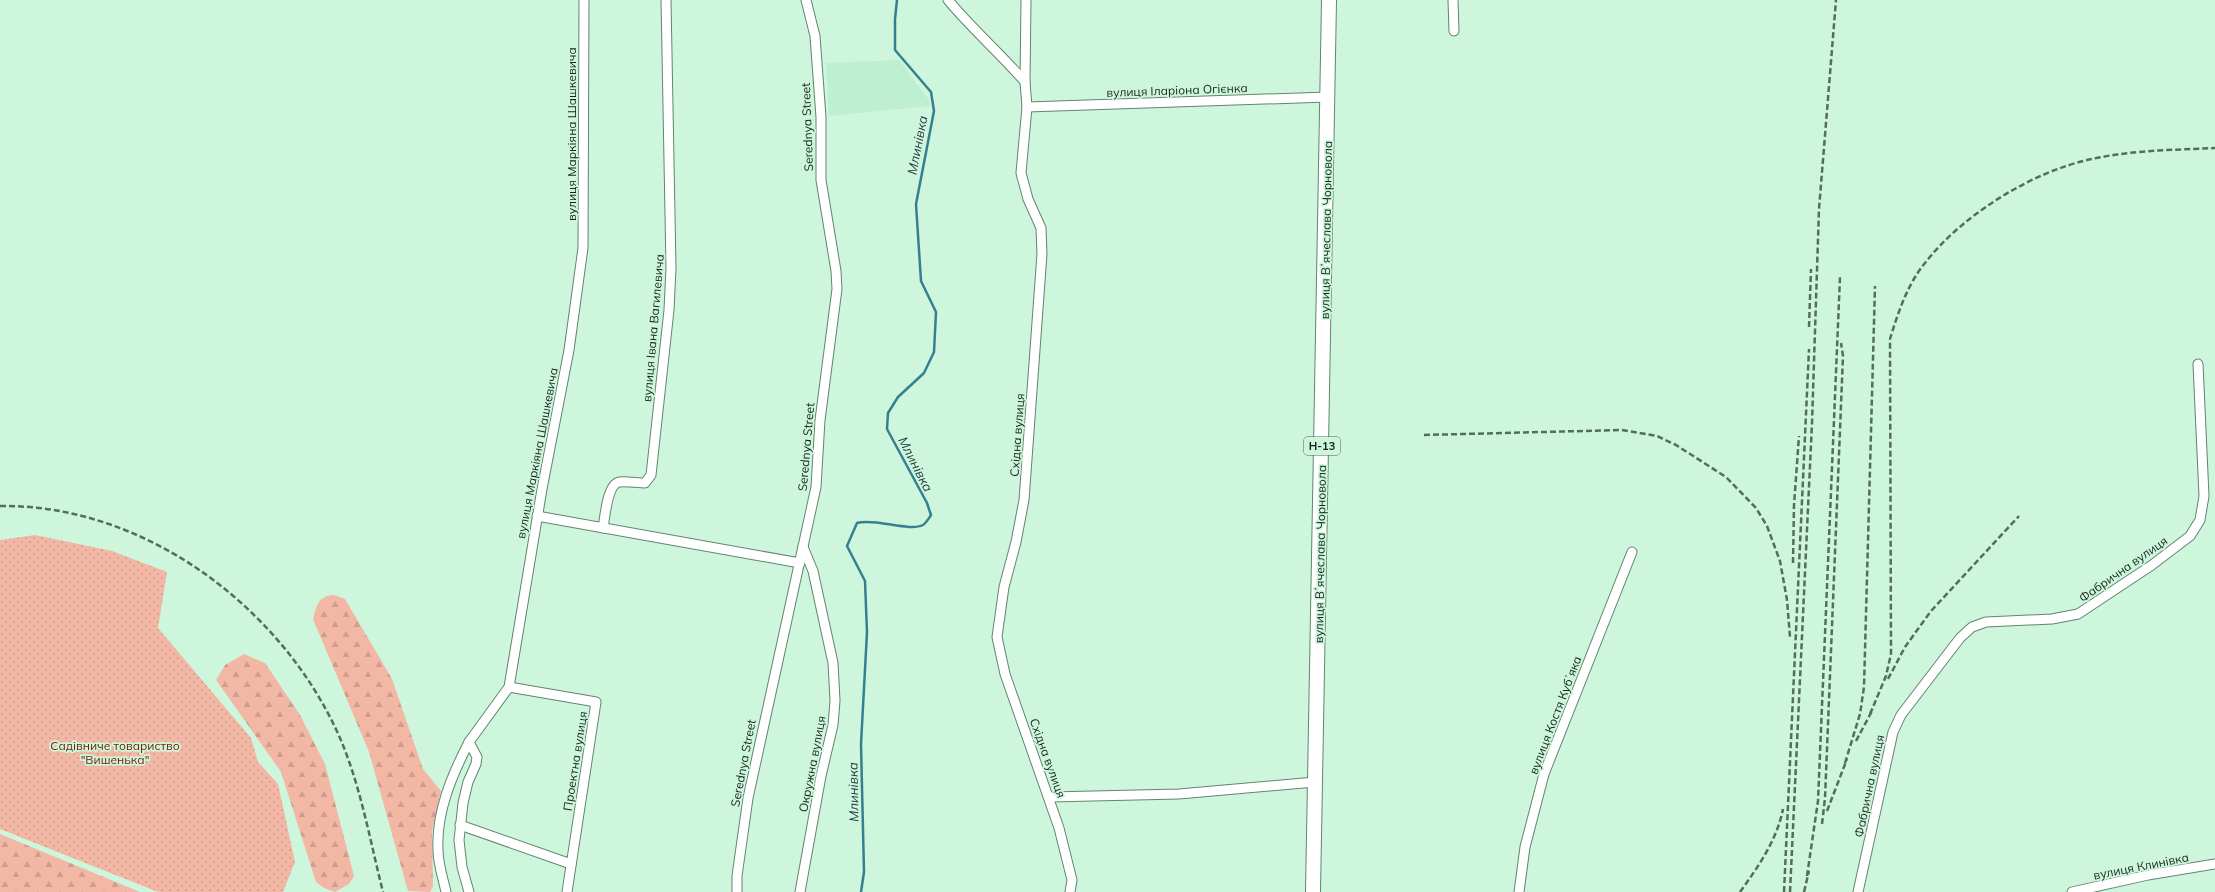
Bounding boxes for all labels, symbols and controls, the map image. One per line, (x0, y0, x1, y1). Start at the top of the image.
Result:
street label: вулиця Маркіяна Шашкевича (564, 47, 579, 221)
street label: вулиця Іларіона Огієнка (1106, 80, 1248, 100)
street label: Serednya Street (798, 82, 816, 172)
water label: Млинівка (903, 114, 931, 176)
street label: вулиця Вʼячеслава Чорновола (1317, 141, 1335, 319)
street label: вулиця Івана Вагилевича (639, 253, 667, 403)
street label: вулиця Маркіяна Шашкевича (513, 366, 561, 540)
street label: Східна вулиця (1007, 393, 1027, 477)
street label: Serednya Street (795, 402, 817, 492)
water label: Млинівка (895, 434, 937, 494)
road number: Н-13 (1304, 437, 1340, 455)
street label: вулиця Вʼячеслава Чорновола (1311, 465, 1329, 643)
street label: Фабрична вулиця (2076, 533, 2170, 605)
street label: вулиця Костя Кубʼяка (1526, 654, 1584, 776)
street label: Проектна вулиця (560, 710, 590, 812)
street label: Окружна вулиця (795, 715, 829, 813)
street label: Східна вулиця (1027, 716, 1069, 800)
street label: Serednya Street (727, 718, 759, 808)
street label: Фабрична вулиця (1851, 733, 1887, 839)
park label: Садівниче товариство "Вишенька" (50, 738, 180, 767)
water label: Млинівка (844, 762, 862, 822)
street label: вулиця Клинівка (2092, 849, 2190, 883)

